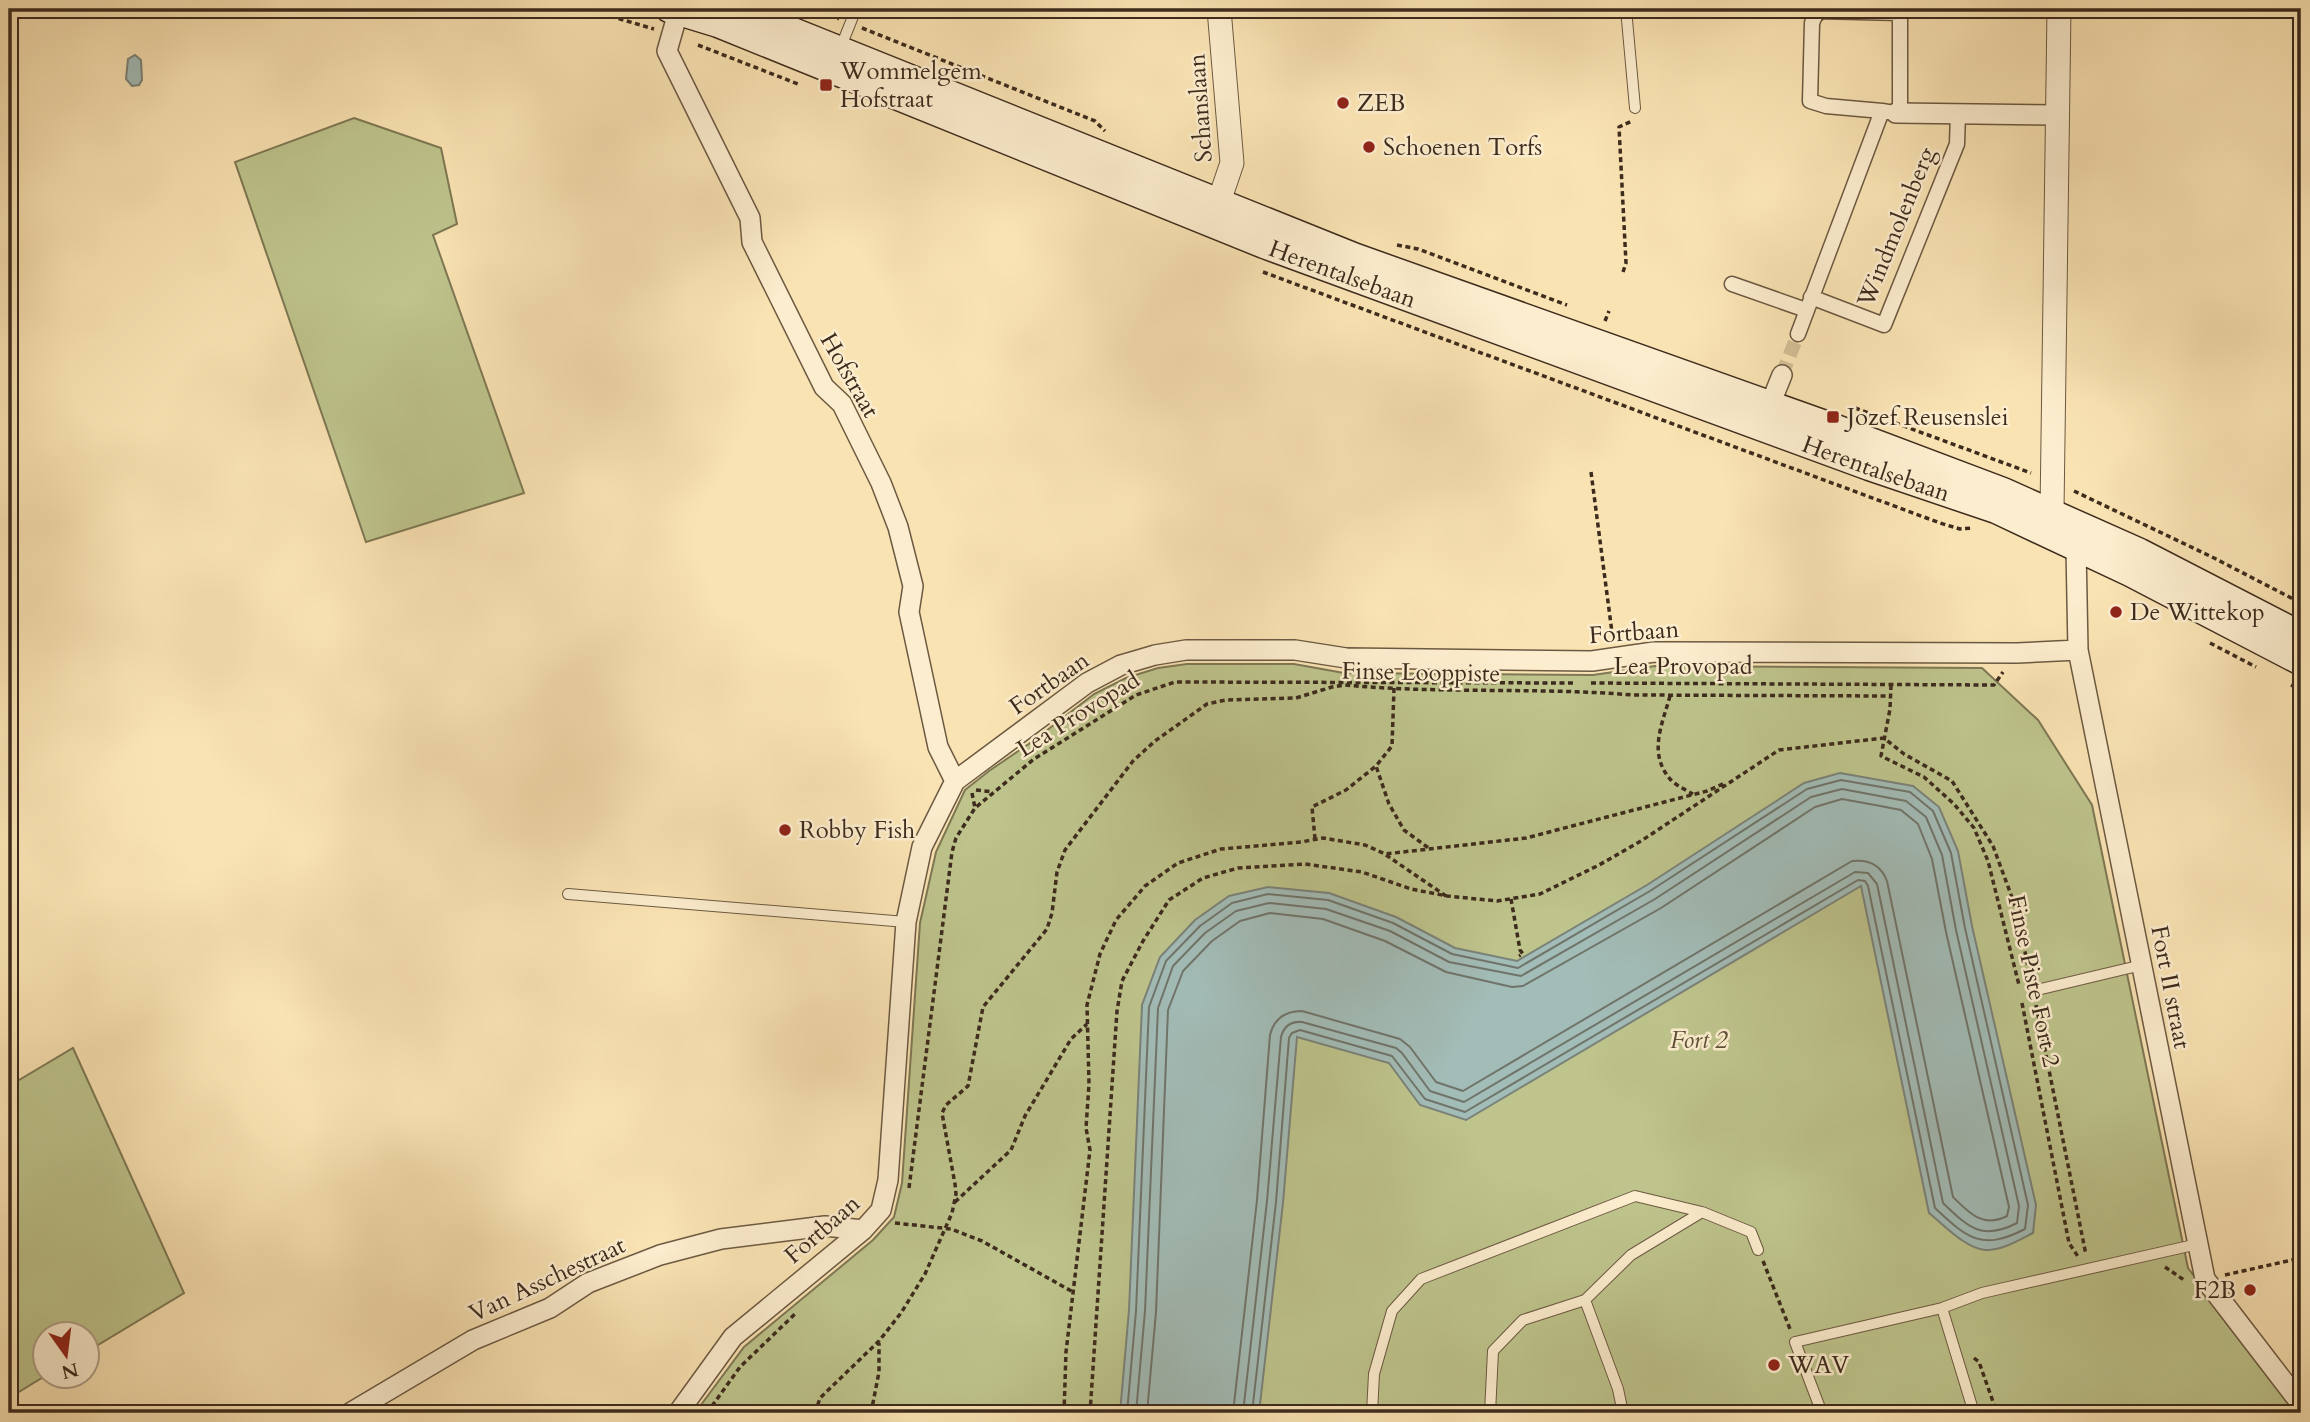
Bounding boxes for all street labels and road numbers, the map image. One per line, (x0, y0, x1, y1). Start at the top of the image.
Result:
street label: Schanslaan (1180, 52, 1221, 163)
street label: Windmolenberg (1849, 142, 1944, 313)
street label: Herentalsebaan (1264, 232, 1421, 317)
street label: Hofstraat (812, 327, 887, 424)
street label: Herentalsebaan (1797, 428, 1955, 510)
street label: Fortbaan (1588, 613, 1681, 652)
street label: Fortbaan (1003, 644, 1096, 723)
street label: Lea Provopad (1613, 650, 1753, 683)
street label: Finse Looppiste (1341, 655, 1501, 690)
street label: Lea Provopad (1011, 663, 1146, 765)
street label: Finse Piste Fort 2 (1999, 892, 2068, 1070)
street label: Fort II straat (2142, 923, 2199, 1052)
street label: Fortbaan (777, 1187, 867, 1271)
street label: Van Asschestraat (464, 1229, 631, 1330)

